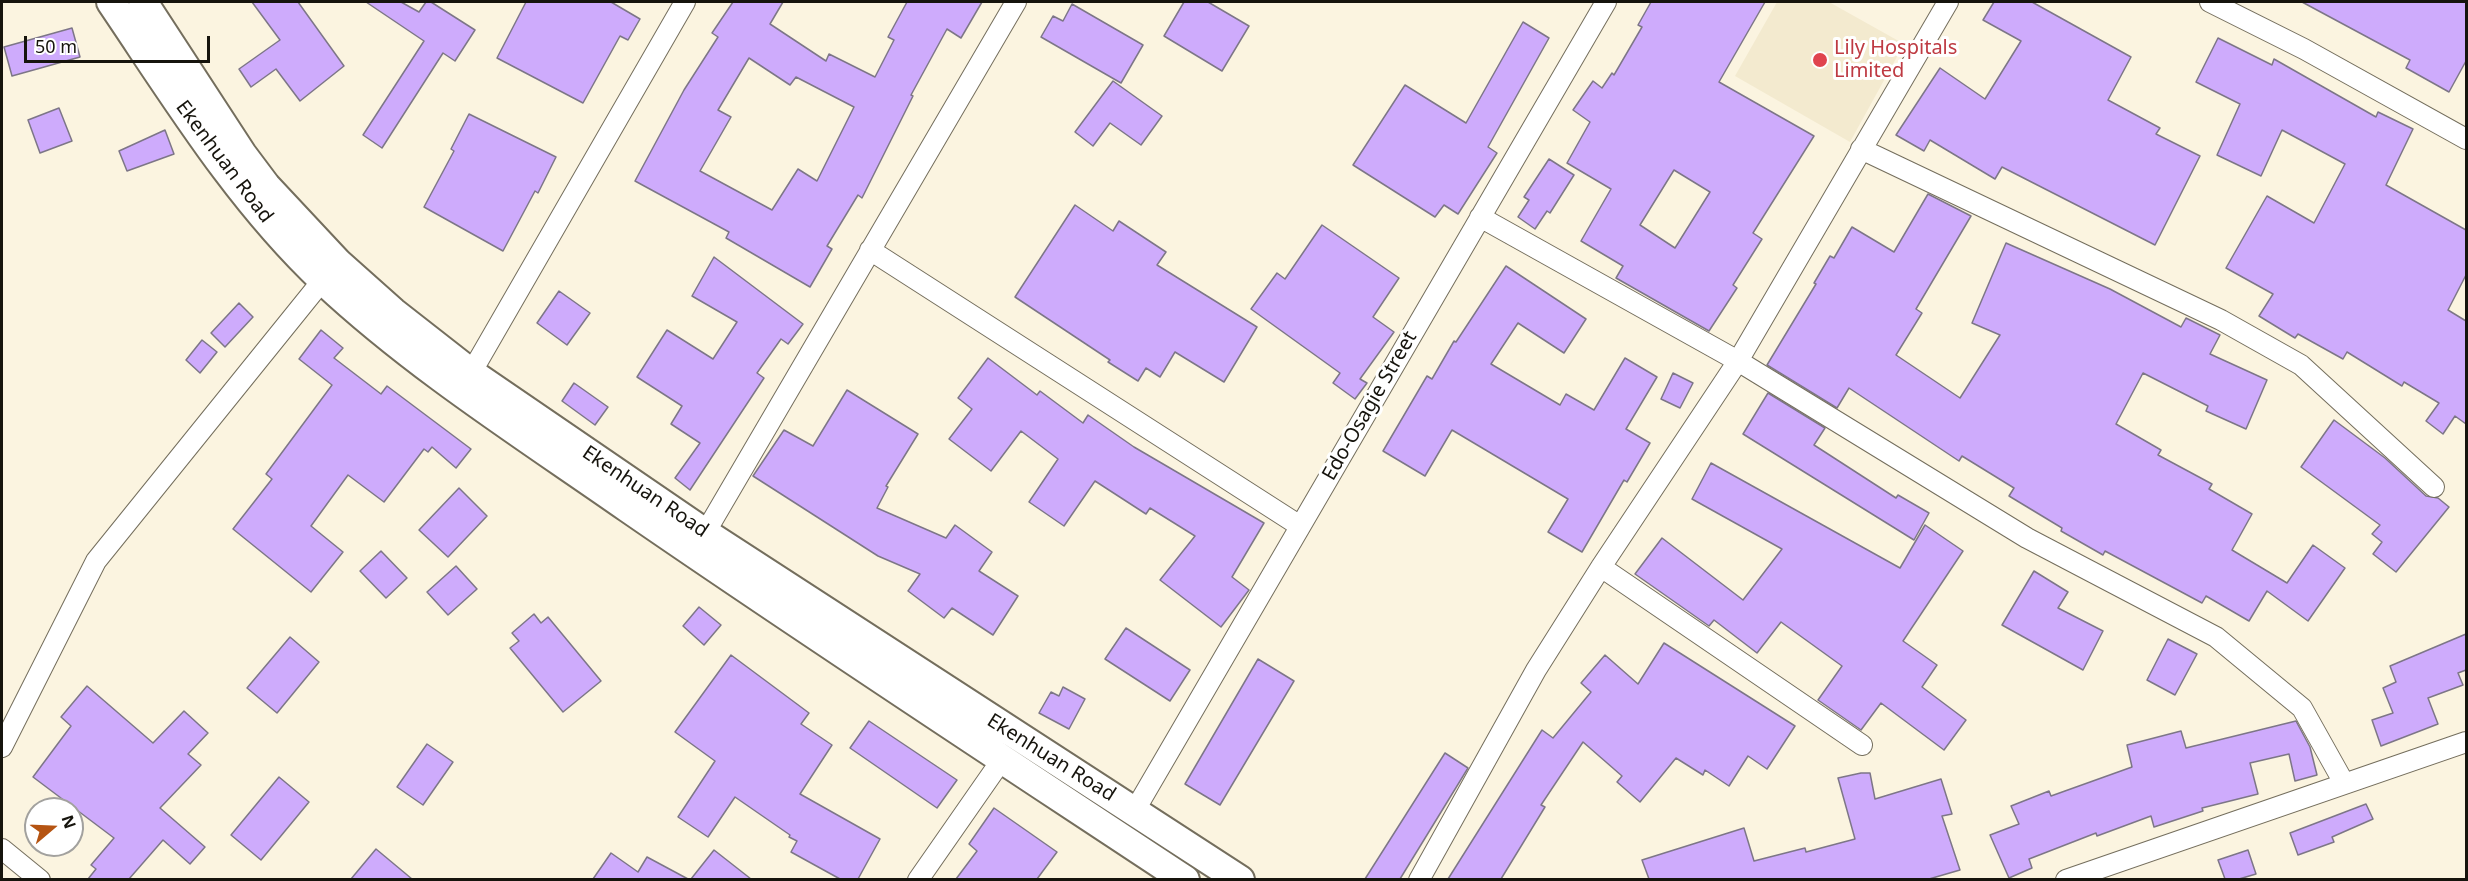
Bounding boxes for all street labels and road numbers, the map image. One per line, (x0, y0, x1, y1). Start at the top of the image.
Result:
street label: Ekenhuan Road (170, 96, 278, 228)
street label: Edo-Osagie Street (1318, 327, 1422, 485)
street label: Ekenhuan Road (577, 441, 713, 543)
street label: Ekenhuan Road (982, 709, 1120, 807)

